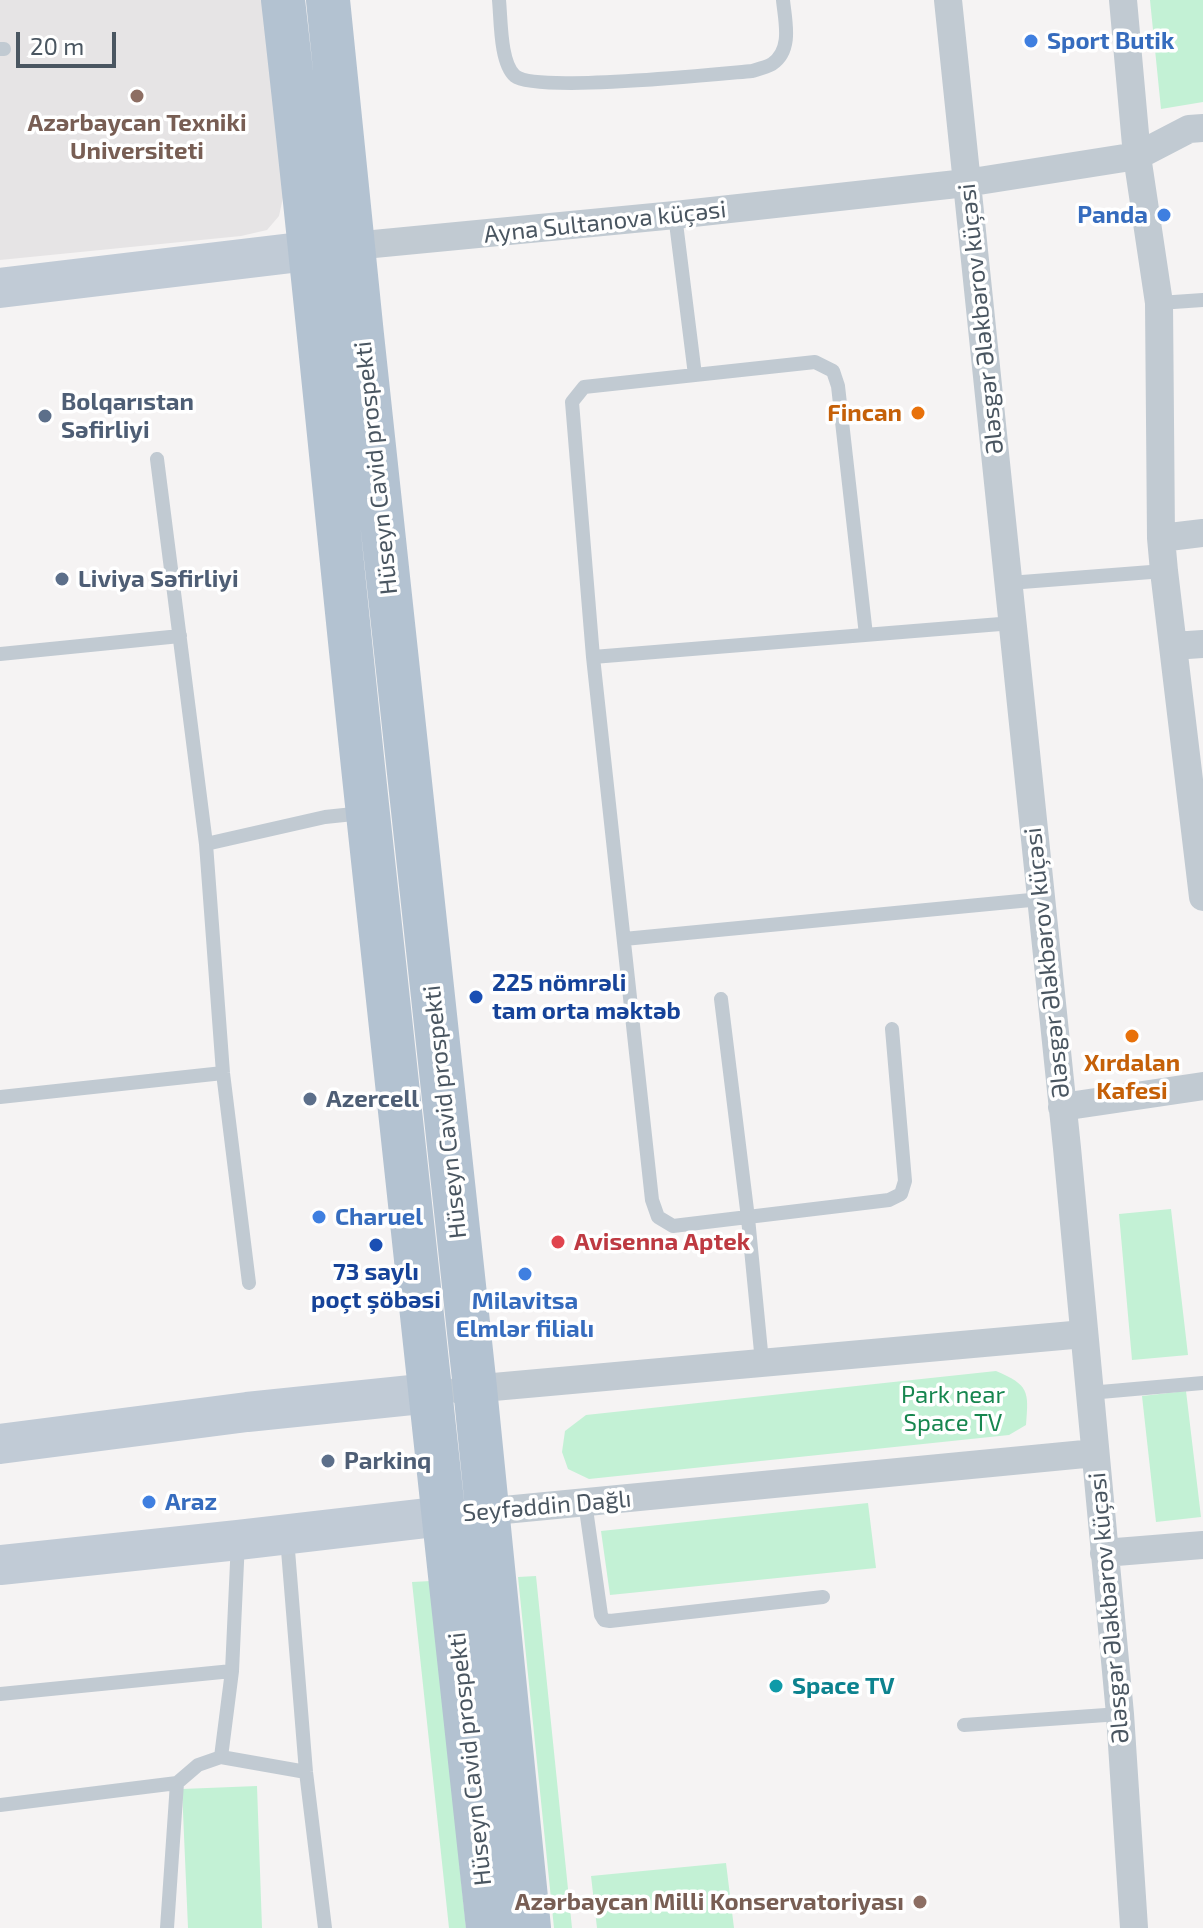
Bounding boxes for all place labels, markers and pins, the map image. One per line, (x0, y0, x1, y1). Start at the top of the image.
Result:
place label: Sport Butik (1047, 27, 1174, 55)
marker: Sport Butik (1022, 32, 1040, 50)
marker: Azərbaycan Texniki Universiteti (128, 87, 146, 105)
place label: Azərbaycan Texniki Universiteti (27, 109, 247, 165)
place label: Panda (1077, 201, 1148, 229)
marker: Panda (1155, 206, 1173, 224)
place label: Bolqarıstan Səfirliyi (61, 388, 194, 444)
place label: Fincan (827, 399, 902, 427)
marker: Fincan (909, 404, 927, 422)
marker: Bolqarıstan Səfirliyi (36, 407, 54, 425)
place label: Liviya Səfirliyi (78, 565, 239, 593)
marker: Liviya Səfirliyi (53, 570, 71, 588)
place label: 225 nömrəli tam orta məktəb (492, 969, 681, 1025)
marker: 225 nömrəli tam orta məktəb (467, 988, 485, 1006)
marker: Xırdalan Kafesi (1123, 1027, 1141, 1045)
place label: Xırdalan Kafesi (1084, 1049, 1180, 1105)
place label: Azercell (326, 1085, 419, 1113)
marker: Azercell (301, 1090, 319, 1108)
place label: Charuel (335, 1203, 423, 1231)
marker: Charuel (310, 1208, 328, 1226)
place label: Avisenna Aptek (574, 1228, 750, 1256)
marker: Avisenna Aptek (549, 1233, 567, 1251)
marker: 73 saylı poçt şöbəsi (367, 1236, 385, 1254)
place label: 73 saylı poçt şöbəsi (311, 1258, 441, 1314)
marker: Milavitsa Elmlər filialı (516, 1265, 534, 1283)
place label: Milavitsa Elmlər filialı (456, 1287, 594, 1343)
place label: Parkinq (344, 1447, 431, 1475)
marker: Parkinq (319, 1452, 337, 1470)
place label: Araz (165, 1488, 217, 1516)
marker: Araz (140, 1493, 158, 1511)
place label: Space TV (792, 1672, 895, 1700)
marker: Space TV (767, 1677, 785, 1695)
place label: Azərbaycan Milli Konservatoriyası (515, 1888, 904, 1916)
marker: Azərbaycan Milli Konservatoriyası (911, 1893, 929, 1911)

